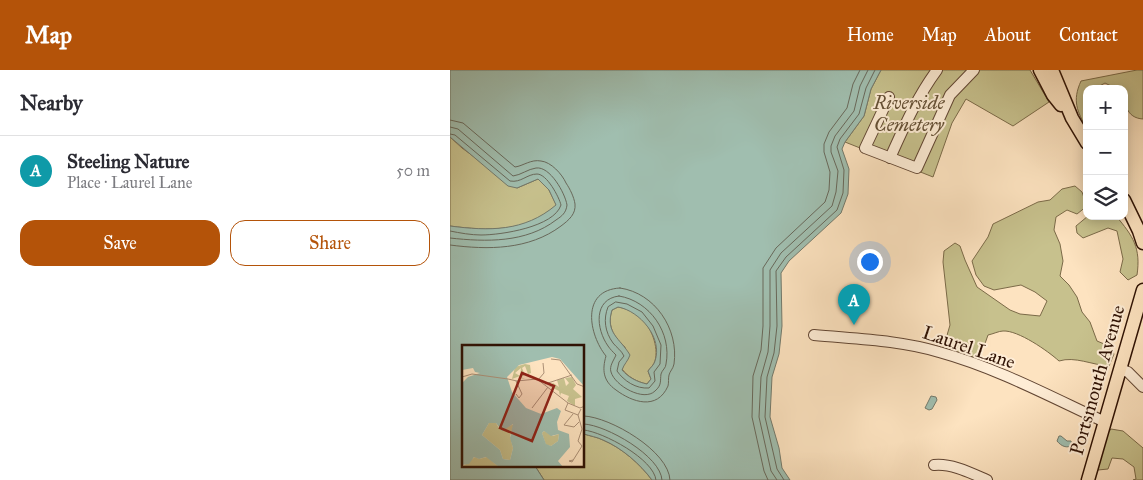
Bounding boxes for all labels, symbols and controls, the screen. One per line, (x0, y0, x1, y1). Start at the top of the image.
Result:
text: Map (25, 20, 72, 50)
text: Home (847, 24, 894, 46)
text: Map (922, 24, 957, 46)
text: About (985, 24, 1031, 46)
text: Contact (1059, 24, 1118, 46)
map controls (1083, 85, 1128, 220)
button: + (1083, 85, 1128, 130)
text: Nearby (20, 90, 83, 116)
park label: Riverside Cemetery (872, 91, 946, 136)
button: − (1083, 130, 1128, 175)
text: Steeling Nature (67, 150, 190, 173)
text: A (31, 161, 41, 180)
text: 50 m (396, 161, 430, 180)
text: Place · Laurel Lane (67, 173, 192, 192)
button: layers (1083, 175, 1128, 220)
button: Save (20, 220, 220, 266)
button: Share (230, 220, 430, 266)
your location (857, 249, 883, 275)
pin: A (838, 284, 870, 325)
street label: Portsmouth Avenue (1065, 302, 1129, 458)
street label: Laurel Lane (920, 320, 1018, 374)
inset map (462, 345, 585, 468)

